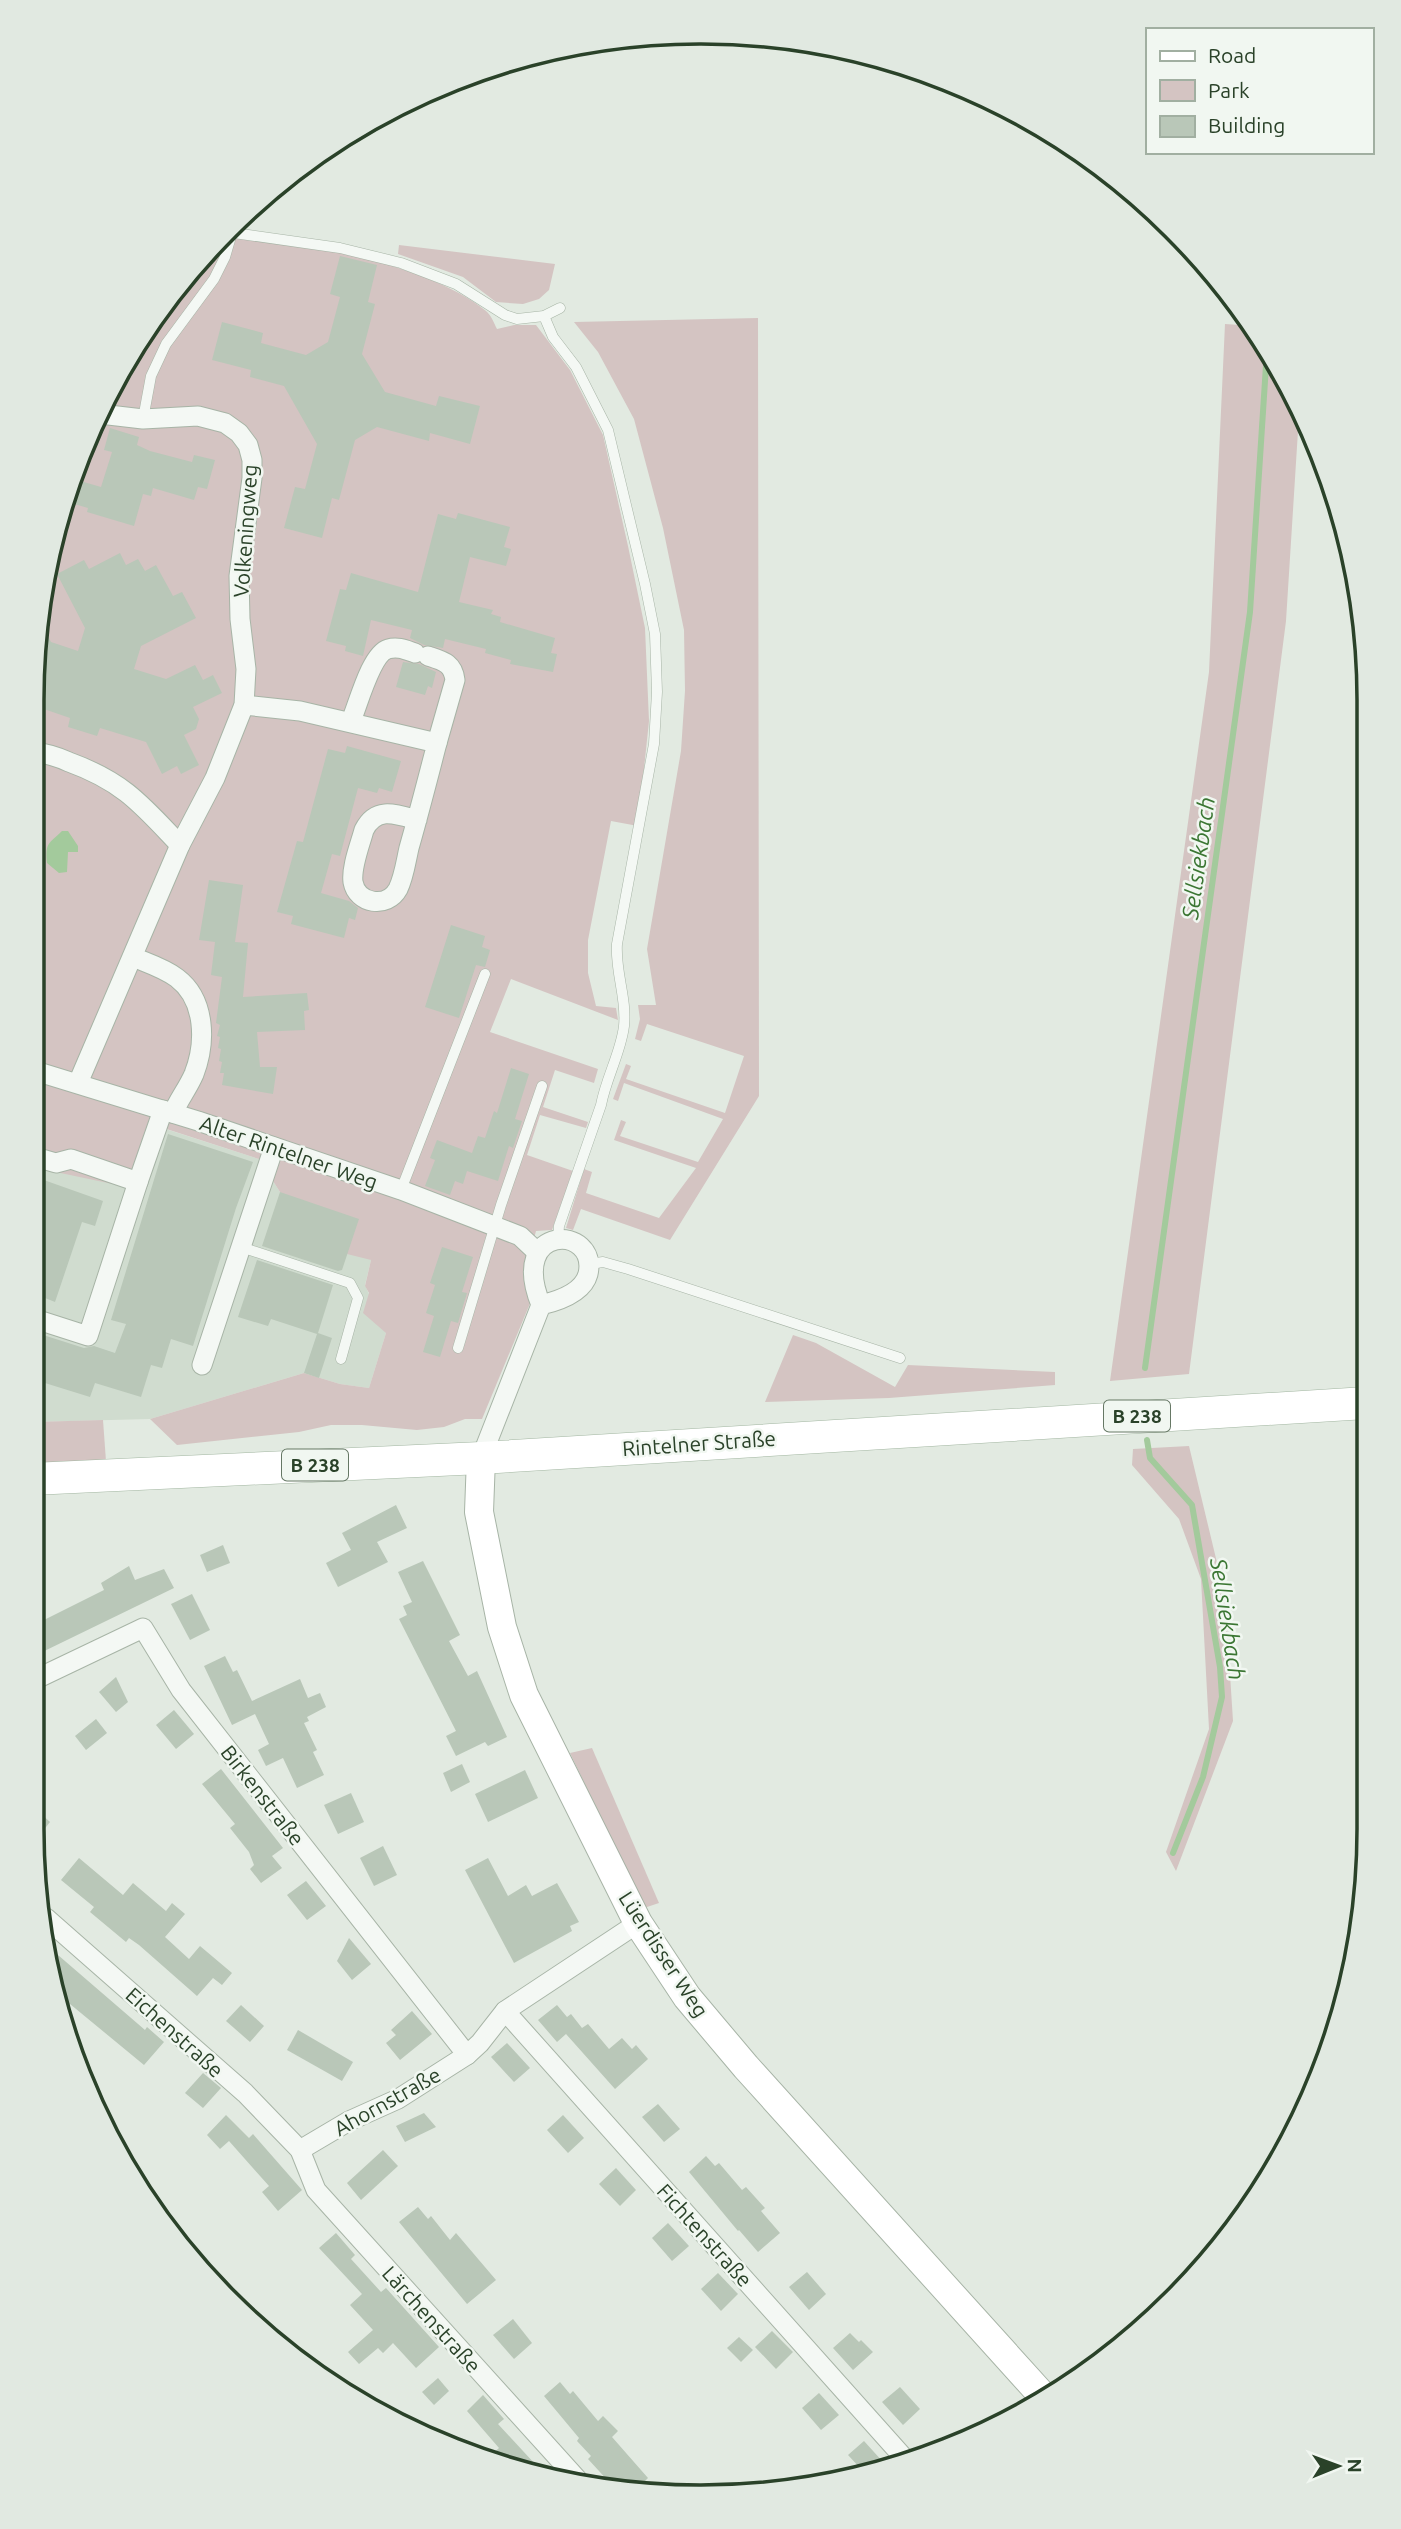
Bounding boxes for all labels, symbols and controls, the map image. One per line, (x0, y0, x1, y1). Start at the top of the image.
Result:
legend (1146, 28, 1373, 154)
text: Road (1208, 43, 1256, 67)
text: Park (1208, 78, 1250, 102)
text: Building (1208, 113, 1285, 137)
street label: Volkeningweg (228, 464, 262, 598)
water label: Sellsiekbach (1177, 795, 1219, 922)
street label: Alter Rintelner Weg (197, 1110, 381, 1194)
road number: B 238 (1104, 1400, 1170, 1432)
street label: Rintelner Straße (621, 1426, 777, 1460)
road number: B 238 (282, 1450, 348, 1480)
water label: Sellsiekbach (1206, 1555, 1250, 1682)
street label: Birkenstraße (216, 1740, 310, 1850)
street label: Lüerdisser Weg (614, 1887, 714, 2021)
street label: Eichenstraße (121, 1982, 229, 2082)
street label: Ahornstraße (329, 2062, 445, 2140)
street label: Fichtenstraße (653, 2179, 757, 2291)
street label: Lärchenstraße (378, 2261, 486, 2377)
north arrow (1303, 2431, 1373, 2501)
text: N (1344, 2458, 1366, 2473)

